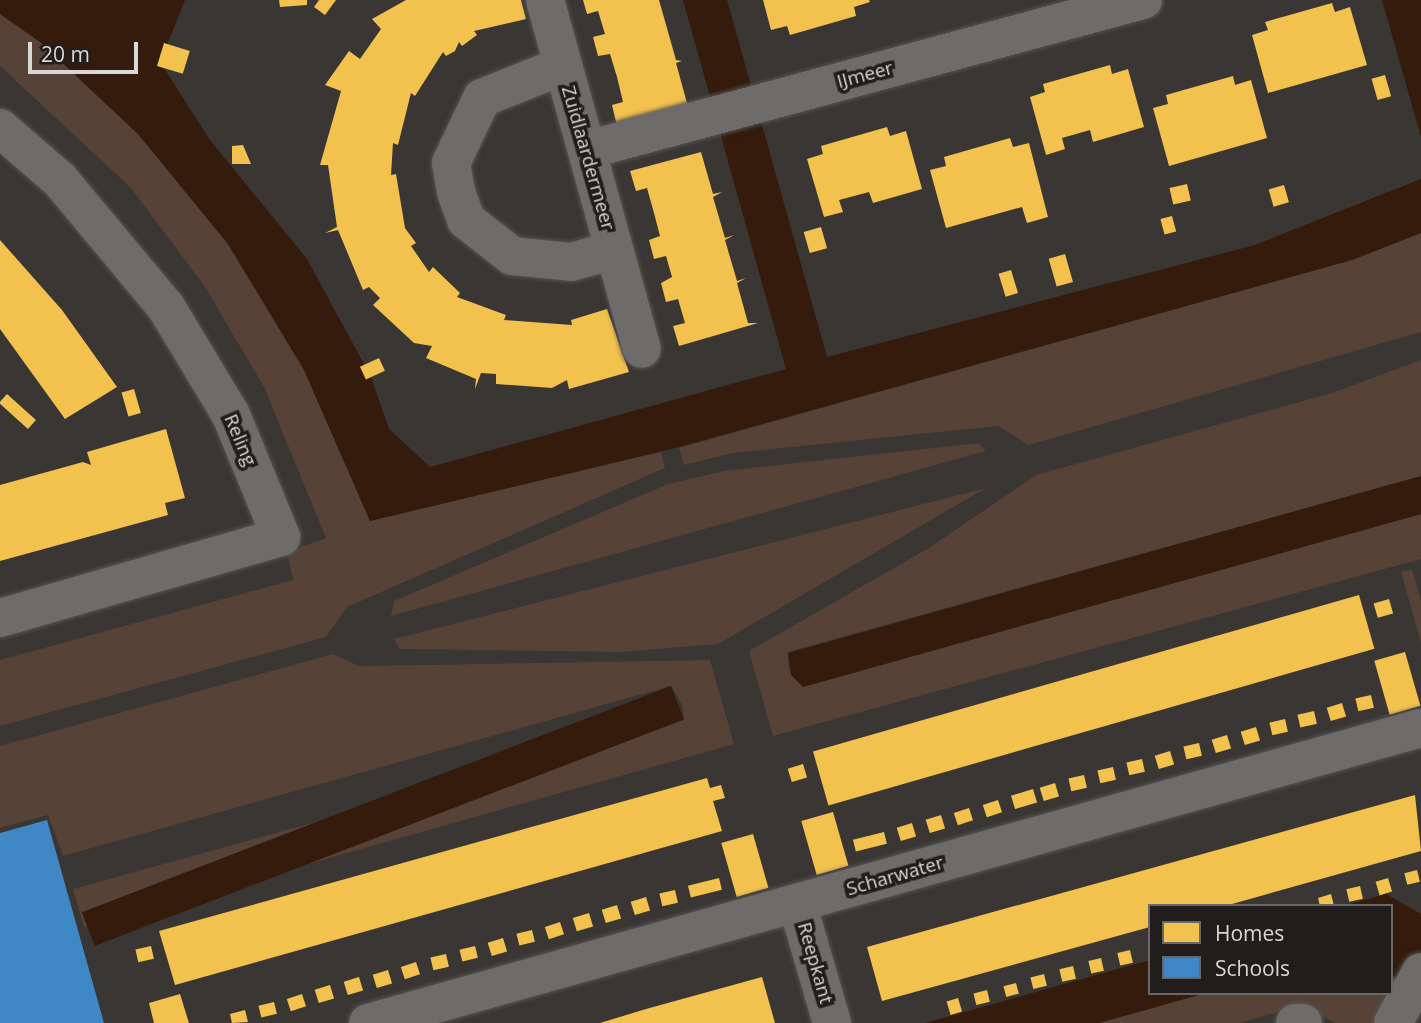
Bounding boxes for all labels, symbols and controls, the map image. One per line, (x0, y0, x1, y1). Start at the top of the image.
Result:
scale bar (32, 28, 142, 72)
text: 20 m (41, 40, 90, 68)
street label: IJmeer (834, 57, 896, 93)
street label: Zuidlaardermeer (556, 83, 620, 233)
street label: Reling (219, 411, 261, 469)
street label: Scharwater (844, 851, 946, 901)
legend (1148, 904, 1393, 995)
text: Homes (1215, 919, 1284, 947)
street label: Reepkant (793, 920, 837, 1006)
text: Schools (1215, 954, 1290, 982)

